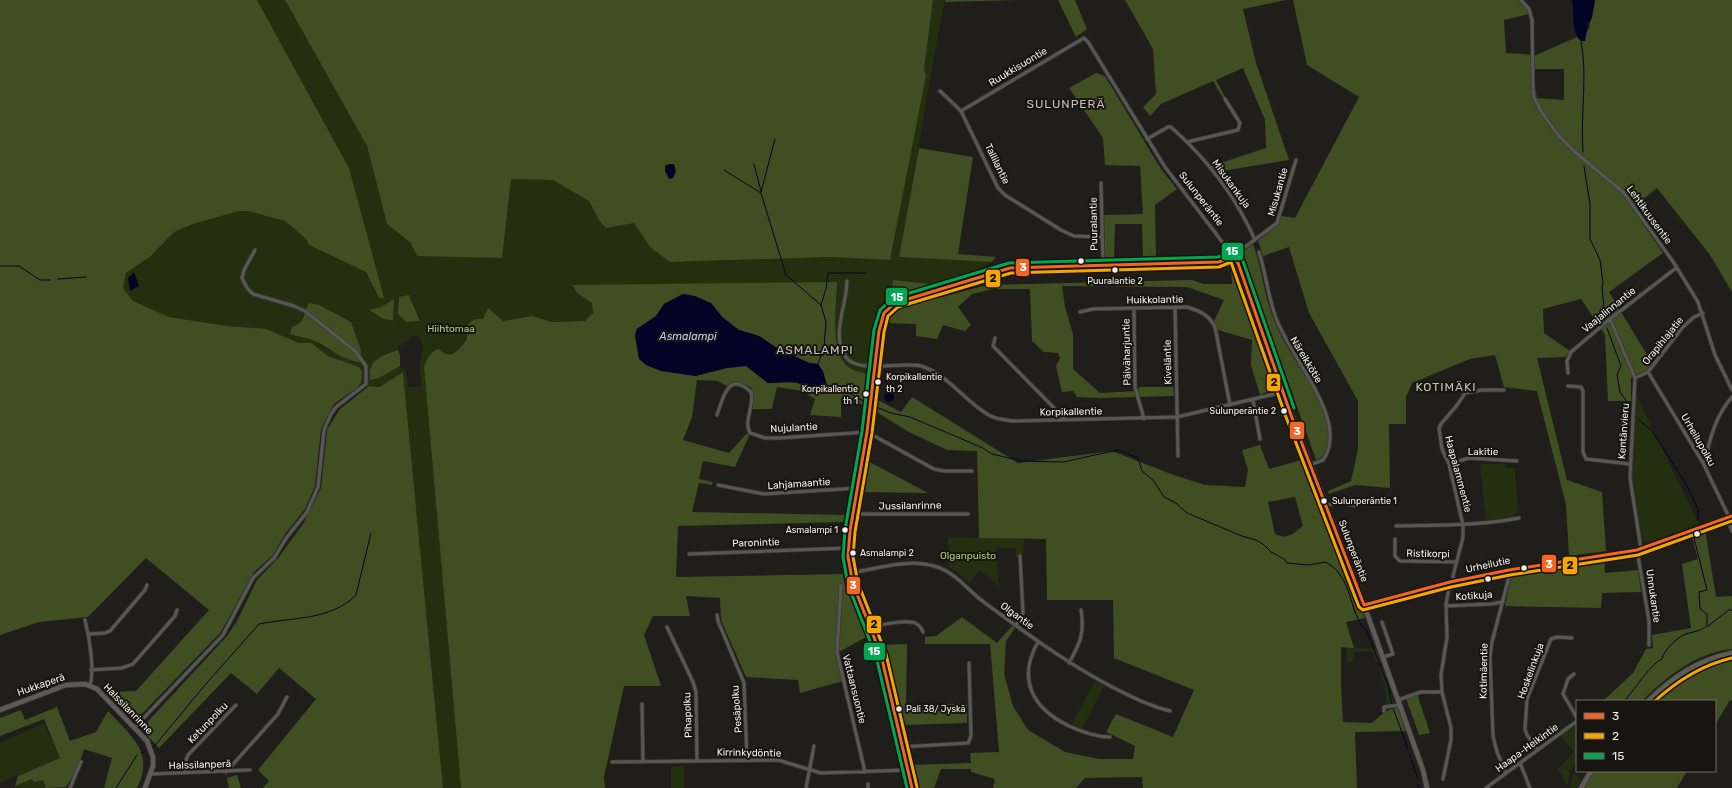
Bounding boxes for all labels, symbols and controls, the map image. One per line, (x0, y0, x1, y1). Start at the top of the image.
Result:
street label: Ruukkisuontie (987, 45, 1050, 89)
district label: SULUNPERÄ (1026, 97, 1106, 111)
street label: Tallilantie (982, 142, 1012, 187)
street label: Misukankuja (1209, 157, 1253, 211)
street label: Misukantie (1265, 166, 1291, 218)
street label: Sulunperäntie (1176, 170, 1226, 229)
street label: Lehtikuusentie (1624, 183, 1674, 247)
street label: Puuralantie (1088, 197, 1100, 251)
line badge: 15 (1221, 242, 1244, 261)
text: 15 (1226, 245, 1238, 258)
unlabelled marker (1076, 256, 1086, 266)
line badge: 3 (1015, 258, 1030, 277)
text: 3 (1019, 261, 1027, 274)
marker: Puuralantie 2 (1110, 265, 1120, 275)
line badge: 2 (985, 269, 1001, 288)
text: 2 (989, 272, 997, 285)
place label: Puuralantie 2 (1087, 276, 1143, 286)
street label: Vaajalinnantie (1580, 284, 1639, 335)
line badge: 15 (885, 287, 908, 306)
text: 15 (891, 291, 903, 304)
street label: Huikkolantie (1126, 293, 1184, 306)
street label: Orapihlajatie (1640, 314, 1686, 368)
street label: Päiväharjuntie (1120, 318, 1134, 386)
park label: Hiihtomaa (427, 323, 475, 335)
water label: Asmalampi (658, 330, 717, 343)
street label: Näreikkötie (1287, 335, 1325, 386)
street label: Kiveläntie (1162, 339, 1174, 385)
district label: ASMALAMPI (776, 343, 854, 357)
place label: Korpikallentie th 2 (886, 372, 942, 394)
line badge: 2 (1266, 373, 1281, 392)
text: 2 (1270, 376, 1278, 389)
marker: Korpikallentie th 2 (873, 377, 883, 387)
district label: KOTIMÄKI (1416, 380, 1477, 394)
place label: Korpikallentie th 1 (802, 384, 858, 406)
marker: Korpikallentie th 1 (861, 389, 871, 399)
street label: Kentänvieru (1616, 403, 1632, 459)
street label: Korpikallentie (1040, 405, 1103, 419)
place label: Sulunperäntie 2 (1210, 406, 1276, 416)
marker: Sulunperäntie 2 (1279, 406, 1289, 416)
street label: Urheilupolku (1678, 412, 1718, 468)
street label: Nujulantie (770, 421, 818, 435)
line badge: 3 (1289, 421, 1305, 440)
text: 3 (1293, 425, 1301, 438)
street label: Haapalammentie (1442, 434, 1474, 514)
street label: Lakitie (1468, 446, 1499, 458)
street label: Lahjamaantie (767, 476, 831, 492)
marker: Sulunperäntie 1 (1319, 496, 1329, 506)
place label: Sulunperäntie 1 (1332, 496, 1397, 506)
street label: Jussilanrinne (878, 499, 942, 513)
street label: Sulunperäntie (1336, 518, 1370, 584)
place label: Asmalampi 1 (786, 525, 838, 535)
marker: Asmalampi 1 (840, 525, 850, 535)
unlabelled marker (1692, 529, 1702, 539)
street label: Paronintie (732, 536, 780, 550)
marker: Asmalampi 2 (848, 548, 858, 558)
place label: Asmalampi 2 (860, 548, 914, 558)
street label: Ristikorpi (1406, 548, 1450, 560)
park label: Olganpuisto (940, 550, 996, 562)
street label: Urheilutie (1465, 554, 1512, 576)
line badge: 3 (1541, 554, 1557, 573)
line badge: 2 (1562, 556, 1578, 575)
text: 3 (1545, 558, 1553, 571)
text: 2 (1566, 559, 1574, 572)
unlabelled marker (1519, 563, 1529, 573)
street label: Unnukantie (1643, 569, 1663, 624)
unlabelled marker (1483, 574, 1493, 584)
line badge: 3 (846, 576, 861, 595)
text: 3 (849, 579, 857, 592)
street label: Kotikuja (1455, 589, 1493, 603)
street label: Olgantie (998, 600, 1036, 632)
line badge: 2 (866, 615, 882, 634)
text: 2 (870, 618, 878, 631)
street label: Hoskelinkuja (1515, 641, 1547, 701)
line badge: 15 (863, 642, 886, 661)
street label: Kotimäentie (1478, 643, 1490, 699)
text: 15 (868, 645, 880, 658)
street label: Vattaansuontie (840, 653, 869, 725)
street label: Hukkaperä (16, 671, 66, 699)
street label: Halssilanrinne (101, 681, 155, 737)
street label: Pesäpolku (729, 685, 745, 733)
street label: Pihapolku (681, 692, 695, 738)
street label: Ketunpolku (185, 700, 231, 746)
legend (1576, 700, 1716, 772)
marker: Pali 38/ Jyskä (894, 704, 904, 714)
place label: Pali 38/ Jyskä (906, 704, 966, 714)
text: 3 (1612, 709, 1619, 723)
street label: Haapa-Heikintie (1493, 721, 1561, 775)
text: 2 (1612, 729, 1619, 743)
street label: Kirrinkydöntie (717, 746, 782, 760)
text: 15 (1612, 749, 1624, 763)
street label: Halssilanperä (169, 758, 231, 772)

